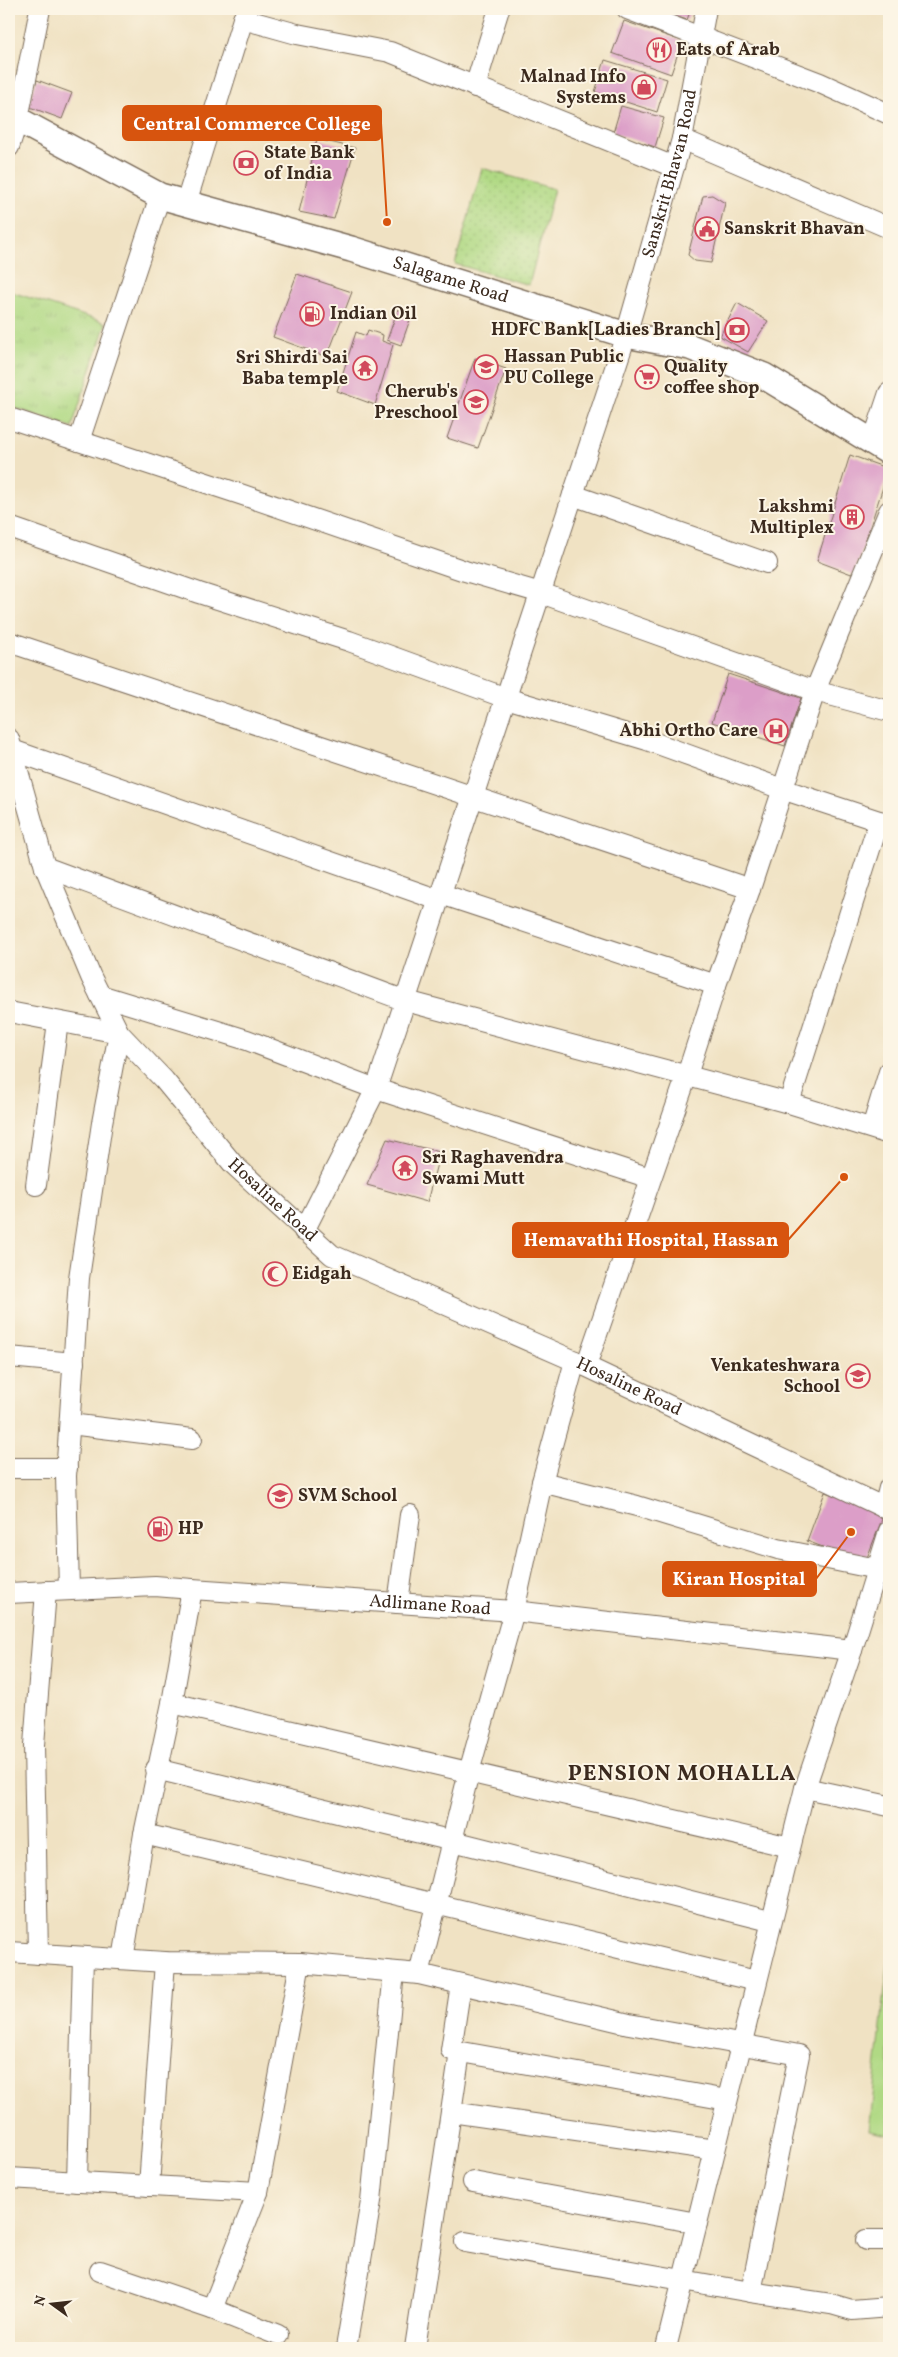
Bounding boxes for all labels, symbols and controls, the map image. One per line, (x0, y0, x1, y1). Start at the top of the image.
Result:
restaurant icon: Eats of Arab (646, 37, 672, 63)
place label: Eats of Arab (676, 38, 780, 63)
place label: Malnad Info Systems (520, 65, 626, 111)
shop icon: Malnad Info Systems (631, 74, 657, 100)
street label: Sanskrit Bhavan Road (636, 87, 703, 261)
callout: Central Commerce College (123, 106, 381, 140)
text: Central Commerce College (133, 112, 371, 138)
place label: State Bank of India (264, 141, 355, 187)
bank icon: State Bank of India (233, 150, 259, 176)
public building icon: Sanskrit Bhavan (694, 216, 720, 242)
place label: Sanskrit Bhavan (724, 217, 865, 242)
street label: Salagame Road (390, 250, 512, 310)
fuel station icon: Indian Oil (299, 301, 325, 327)
place label: Indian Oil (330, 302, 417, 327)
bank icon: HDFC Bank[Ladies Branch] (724, 317, 750, 343)
place label: HDFC Bank[Ladies Branch] (491, 318, 720, 343)
place label: Hassan Public PU College (504, 345, 624, 391)
place label: Sri Shirdi Sai Baba temple (236, 346, 348, 392)
school or university icon: Hassan Public PU College (473, 354, 499, 380)
temple icon: Sri Shirdi Sai Baba temple (352, 355, 378, 381)
place label: Quality coffee shop (664, 355, 759, 401)
supermarket icon: Quality coffee shop (634, 364, 660, 390)
place label: Cherub's Preschool (374, 380, 458, 426)
school or university icon: Cherub's Preschool (463, 389, 489, 415)
place label: Lakshmi Multiplex (750, 495, 834, 541)
building icon: Lakshmi Multiplex (839, 504, 865, 530)
hospital icon: Abhi Ortho Care (763, 718, 789, 744)
place label: Abhi Ortho Care (620, 719, 758, 744)
place label: Sri Raghavendra Swami Mutt (422, 1146, 564, 1192)
street label: Hosaline Road (222, 1152, 323, 1248)
temple icon: Sri Raghavendra Swami Mutt (392, 1155, 418, 1181)
callout: Hemavathi Hospital, Hassan (513, 1223, 788, 1257)
text: Hemavathi Hospital, Hassan (524, 1228, 779, 1254)
mosque icon: Eidgah (262, 1261, 288, 1287)
place label: Eidgah (292, 1262, 352, 1287)
street label: Hosaline Road (572, 1351, 686, 1422)
place label: Venkateshwara School (710, 1354, 840, 1400)
school or university icon: Venkateshwara School (845, 1363, 871, 1389)
school or university icon: SVM School (267, 1483, 293, 1509)
place label: SVM School (298, 1484, 397, 1509)
fuel station icon: HP (147, 1516, 173, 1542)
place label: HP (178, 1517, 204, 1542)
callout: Kiran Hospital (663, 1562, 816, 1596)
text: Kiran Hospital (672, 1567, 806, 1593)
street label: Adlimane Road (369, 1589, 492, 1622)
district label: PENSION MOHALLA (568, 1759, 796, 1790)
north arrow (28, 2280, 78, 2330)
text: N (30, 2294, 51, 2308)

